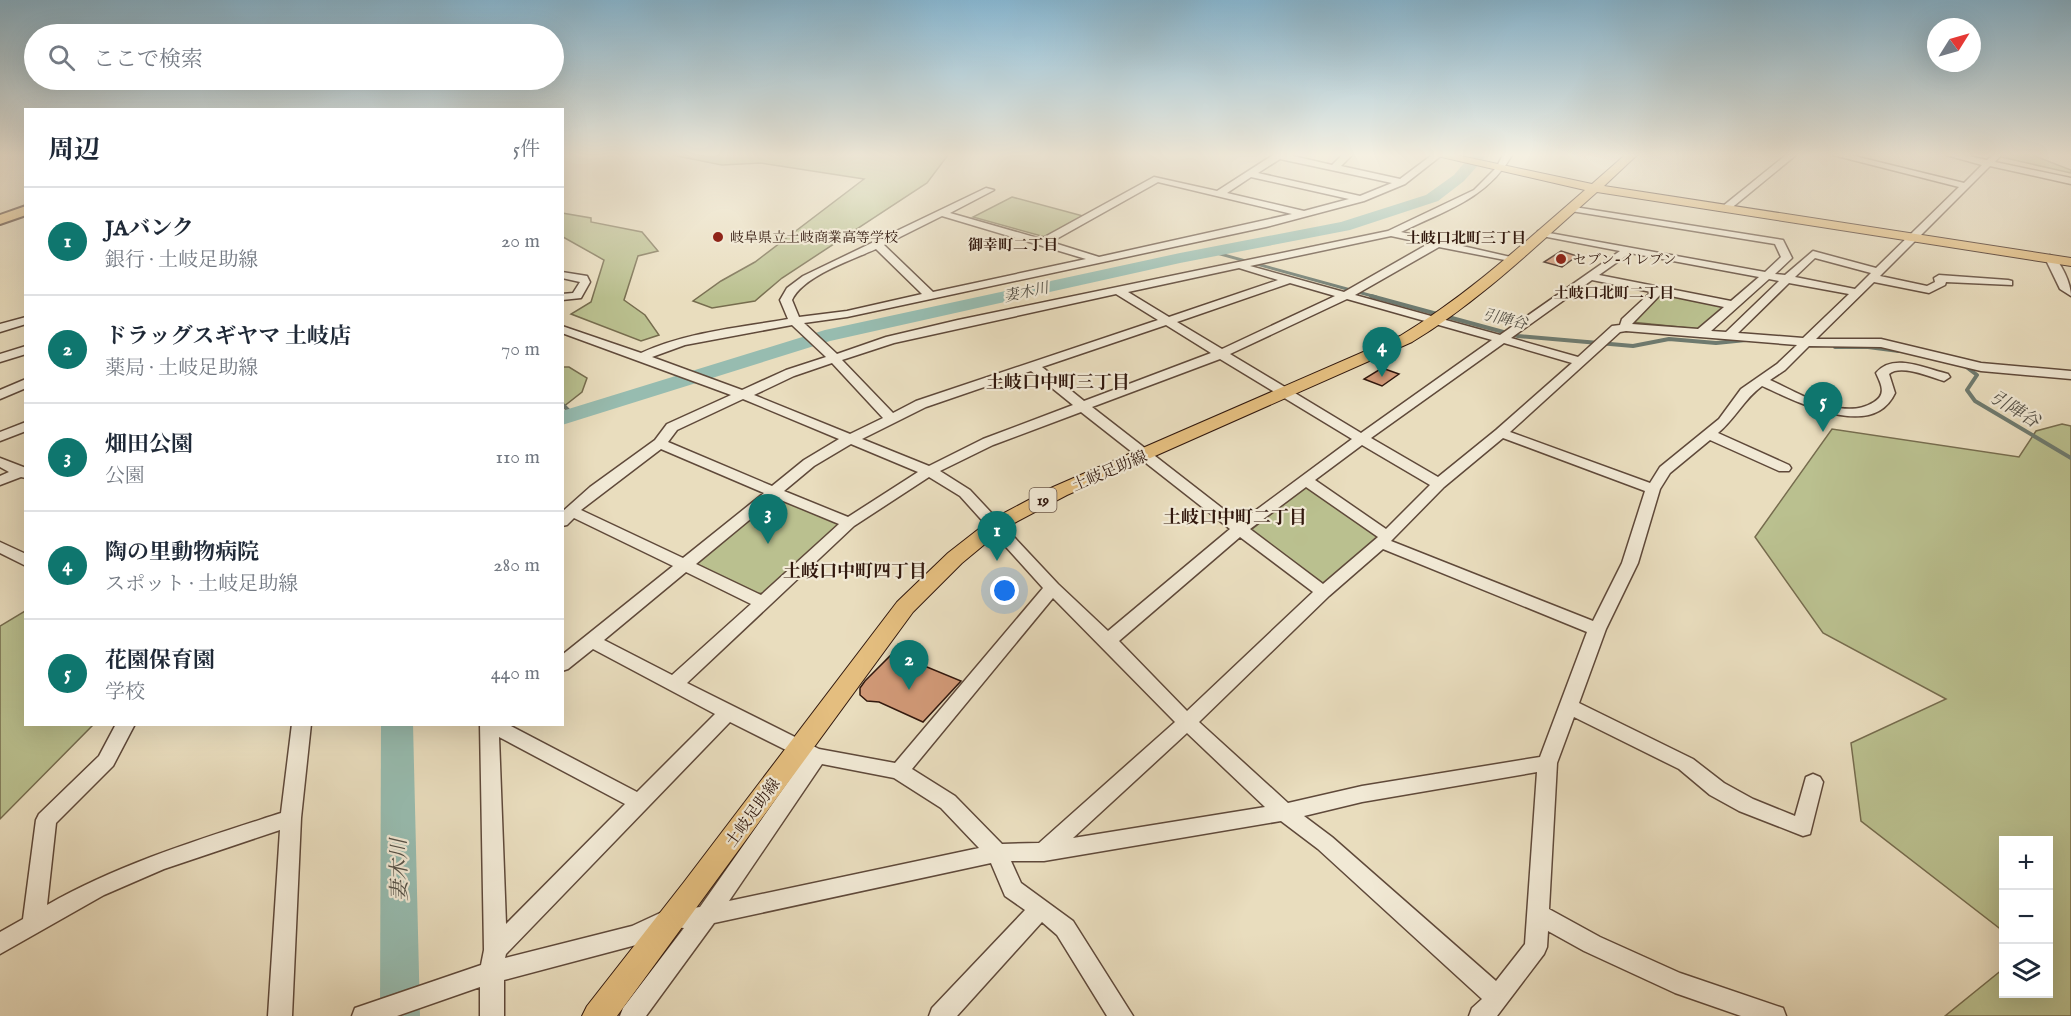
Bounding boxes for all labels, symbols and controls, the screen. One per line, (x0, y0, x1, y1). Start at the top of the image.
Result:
north arrow (1927, 18, 1981, 72)
search box (24, 24, 564, 90)
icon: search (45, 41, 78, 74)
text: ここで検索 (93, 46, 203, 74)
text: 周辺 (48, 134, 100, 167)
text: 5件 (513, 137, 540, 162)
text: JAバンク (105, 215, 194, 243)
text: 1 (64, 229, 71, 254)
text: 20 m (501, 229, 540, 254)
place label: 岐阜県立土岐商業高等学校 (730, 229, 898, 247)
district label: 土岐口北町三丁目 (1406, 229, 1526, 248)
marker: 岐阜県立土岐商業高等学校 (711, 230, 725, 244)
district label: 御幸町二丁目 (968, 236, 1058, 255)
text: 銀行 · 土岐足助線 (105, 248, 258, 273)
place label: セブン-イレブン (1573, 251, 1676, 269)
marker: セブン-イレブン (1554, 252, 1568, 266)
water label: 妻木川 (1002, 278, 1052, 306)
district label: 土岐口北町二丁目 (1554, 284, 1674, 303)
water label: 引陣谷 (1481, 305, 1530, 334)
text: ドラッグスギヤマ 土岐店 (105, 323, 351, 351)
pin: 4 (1362, 328, 1402, 377)
text: 2 (63, 337, 72, 362)
text: 70 m (501, 337, 540, 362)
text: 薬局 · 土岐足助線 (105, 356, 258, 381)
district label: 土岐口中町三丁目 (986, 372, 1130, 395)
pin: 5 (1804, 382, 1842, 432)
water label: 引陣谷 (1985, 387, 2044, 435)
text: 畑田公園 (105, 431, 193, 459)
text: 3 (64, 445, 71, 470)
text: 110 m (496, 445, 540, 470)
street label: 土岐足助線 (1069, 447, 1151, 497)
text: 公園 (105, 464, 145, 489)
road number: 19 (1030, 488, 1056, 512)
pin: 3 (748, 494, 788, 544)
district label: 土岐口中町二丁目 (1163, 507, 1307, 530)
pin: 1 (978, 512, 1016, 561)
text: 陶の里動物病院 (105, 539, 259, 567)
text: 4 (63, 553, 72, 578)
text: 280 m (493, 553, 540, 578)
district label: 土岐口中町四丁目 (783, 561, 927, 584)
text: スポット · 土岐足助線 (105, 572, 298, 597)
your location (990, 576, 1019, 605)
pin: 2 (890, 640, 928, 690)
text: 花園保育園 (105, 647, 215, 675)
text: 5 (64, 661, 71, 686)
text: 440 m (491, 661, 540, 686)
text: 学校 (105, 680, 145, 705)
street label: 土岐足助線 (722, 775, 785, 851)
water label: 妻木川 (386, 836, 415, 902)
map controls (1999, 836, 2053, 998)
button: + (1999, 836, 2053, 890)
button: − (1999, 890, 2053, 944)
button: layers (1999, 944, 2053, 998)

